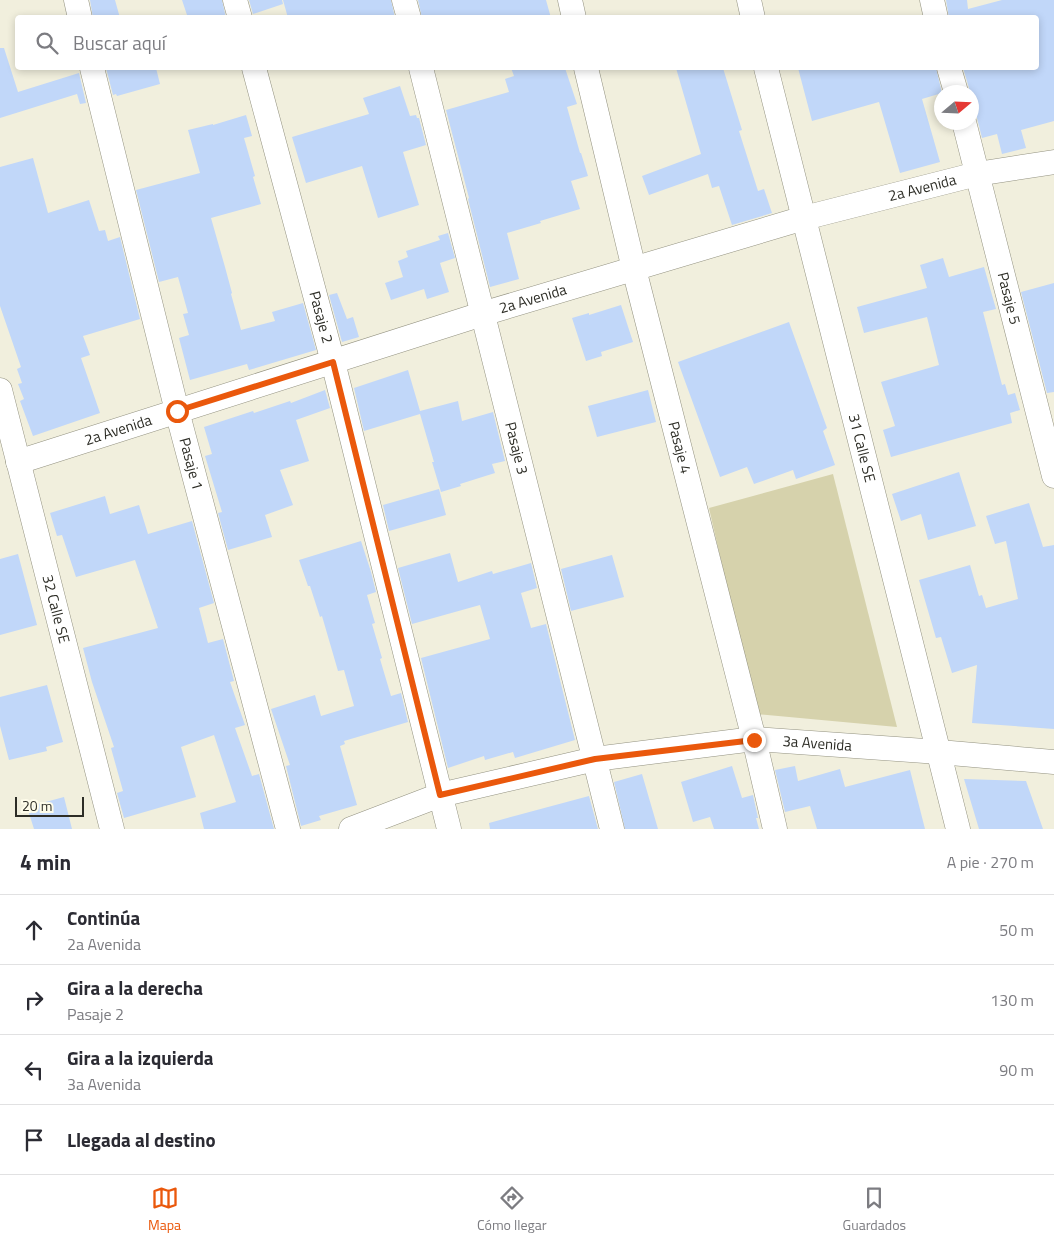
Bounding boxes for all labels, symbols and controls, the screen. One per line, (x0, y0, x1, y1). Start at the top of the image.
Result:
search box (15, 15, 1039, 70)
text: Buscar aquí (73, 28, 166, 57)
icon: search (33, 29, 61, 57)
north arrow (934, 85, 979, 130)
street label: 2a Avenida (886, 168, 959, 207)
street label: Pasaje 5 (992, 270, 1027, 327)
street label: 2a Avenida (496, 277, 570, 319)
street label: Pasaje 2 (303, 288, 339, 346)
route start (166, 400, 189, 423)
street label: 2a Avenida (81, 408, 155, 451)
street label: 31 Calle SE (843, 411, 882, 485)
street label: Pasaje 3 (499, 419, 535, 477)
street label: Pasaje 4 (662, 419, 698, 476)
street label: Pasaje 1 (174, 435, 209, 492)
street label: 32 Calle SE (37, 572, 76, 646)
route end (743, 729, 766, 752)
street label: 3a Avenida (782, 729, 853, 757)
scale bar (15, 794, 84, 817)
text: 20 m (22, 795, 52, 816)
text: 4 min (20, 846, 71, 878)
text: A pie · 270 m (947, 850, 1034, 874)
text: Continúa (67, 903, 140, 932)
icon: ahead (20, 916, 48, 944)
text: 50 m (999, 918, 1034, 942)
text: 2a Avenida (67, 932, 141, 956)
text: Gira a la derecha (67, 973, 203, 1002)
icon: right (20, 986, 48, 1014)
text: 130 m (990, 988, 1034, 1012)
text: Pasaje 2 (67, 1002, 124, 1026)
text: Gira a la izquierda (67, 1043, 214, 1072)
icon: left (20, 1056, 48, 1084)
text: 90 m (999, 1058, 1034, 1082)
text: 3a Avenida (67, 1072, 141, 1096)
text: Llegada al destino (67, 1125, 216, 1154)
icon: arrive (20, 1126, 48, 1154)
tab: Mapa (148, 1184, 181, 1235)
tab: Cómo llegar (477, 1184, 547, 1235)
tab: Guardados (843, 1184, 906, 1235)

